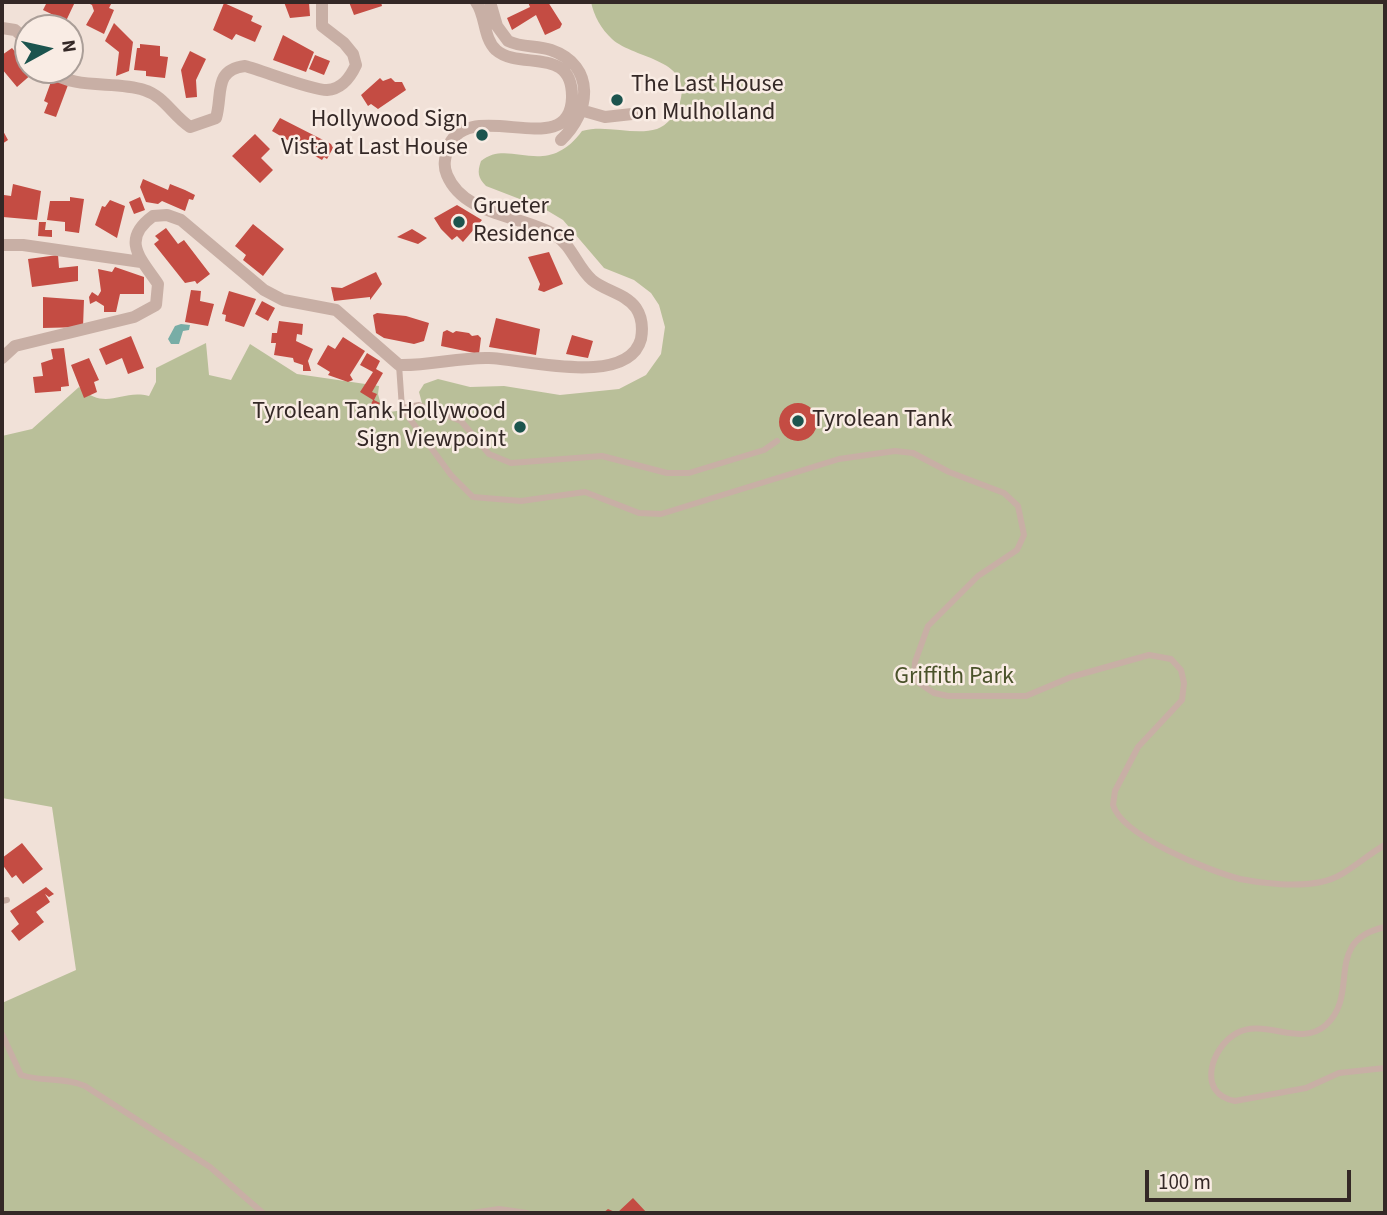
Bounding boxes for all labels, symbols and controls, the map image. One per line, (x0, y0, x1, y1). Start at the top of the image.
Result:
north arrow (14, 14, 84, 84)
text: N (54, 38, 83, 54)
place label: The Last House on Mulholland (631, 72, 784, 128)
marker: The Last House on Mulholland (609, 92, 625, 108)
place label: Hollywood Sign Vista at Last House (281, 107, 468, 163)
marker: Hollywood Sign Vista at Last House (474, 127, 490, 143)
place label: Grueter Residence (473, 194, 575, 250)
marker: Grueter Residence (451, 214, 467, 230)
place label: Tyrolean Tank Hollywood Sign Viewpoint (252, 399, 506, 455)
place label: Tyrolean Tank (812, 407, 952, 435)
marker: Tyrolean Tank (790, 413, 806, 429)
marker: Tyrolean Tank Hollywood Sign Viewpoint (512, 419, 528, 435)
park label: Griffith Park (894, 664, 1014, 692)
scale bar (1149, 1156, 1356, 1200)
text: 100 m (1158, 1167, 1211, 1197)

